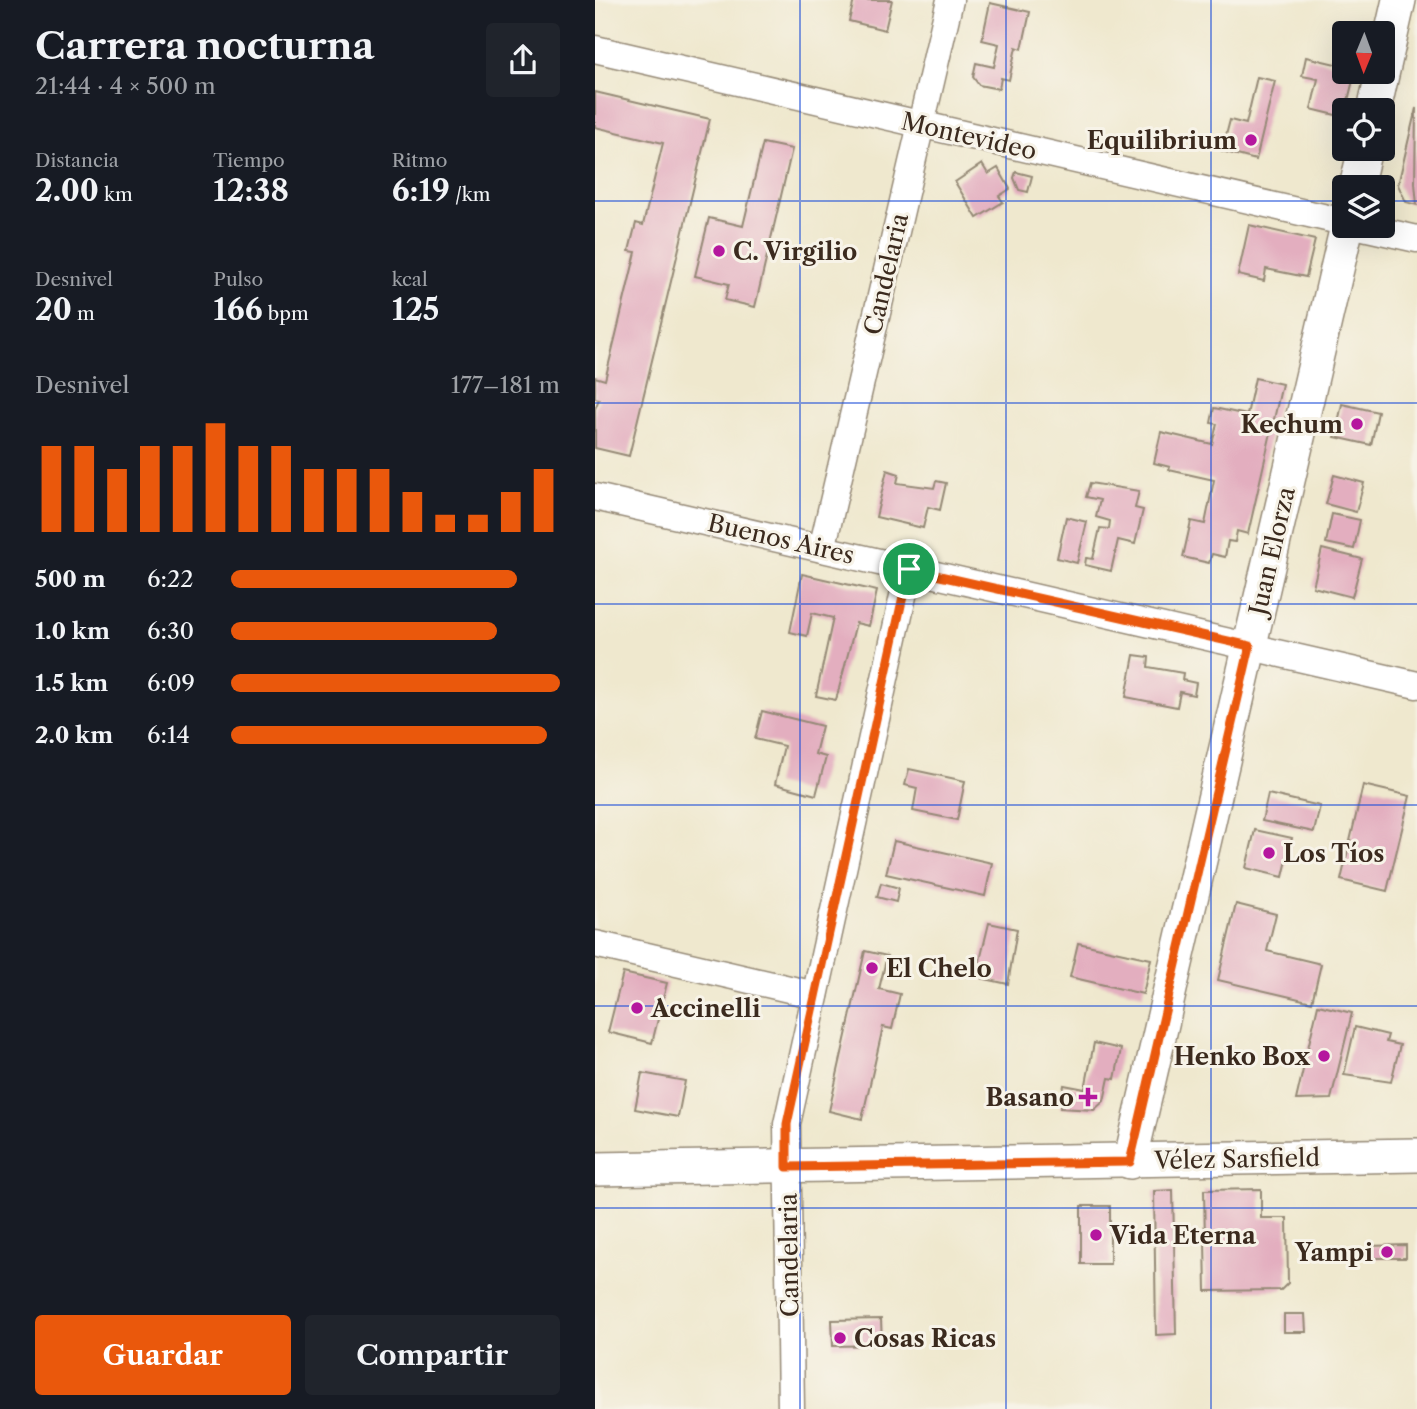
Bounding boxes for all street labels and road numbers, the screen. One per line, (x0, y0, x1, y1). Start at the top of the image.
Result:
street label: Montevideo (899, 106, 1039, 166)
street label: Candelaria (858, 210, 914, 338)
street label: Juan Elorza (1242, 484, 1301, 622)
street label: Buenos Aires (705, 508, 857, 570)
street label: Vélez Sarsfield (1153, 1143, 1321, 1175)
street label: Candelaria (773, 1192, 805, 1317)

